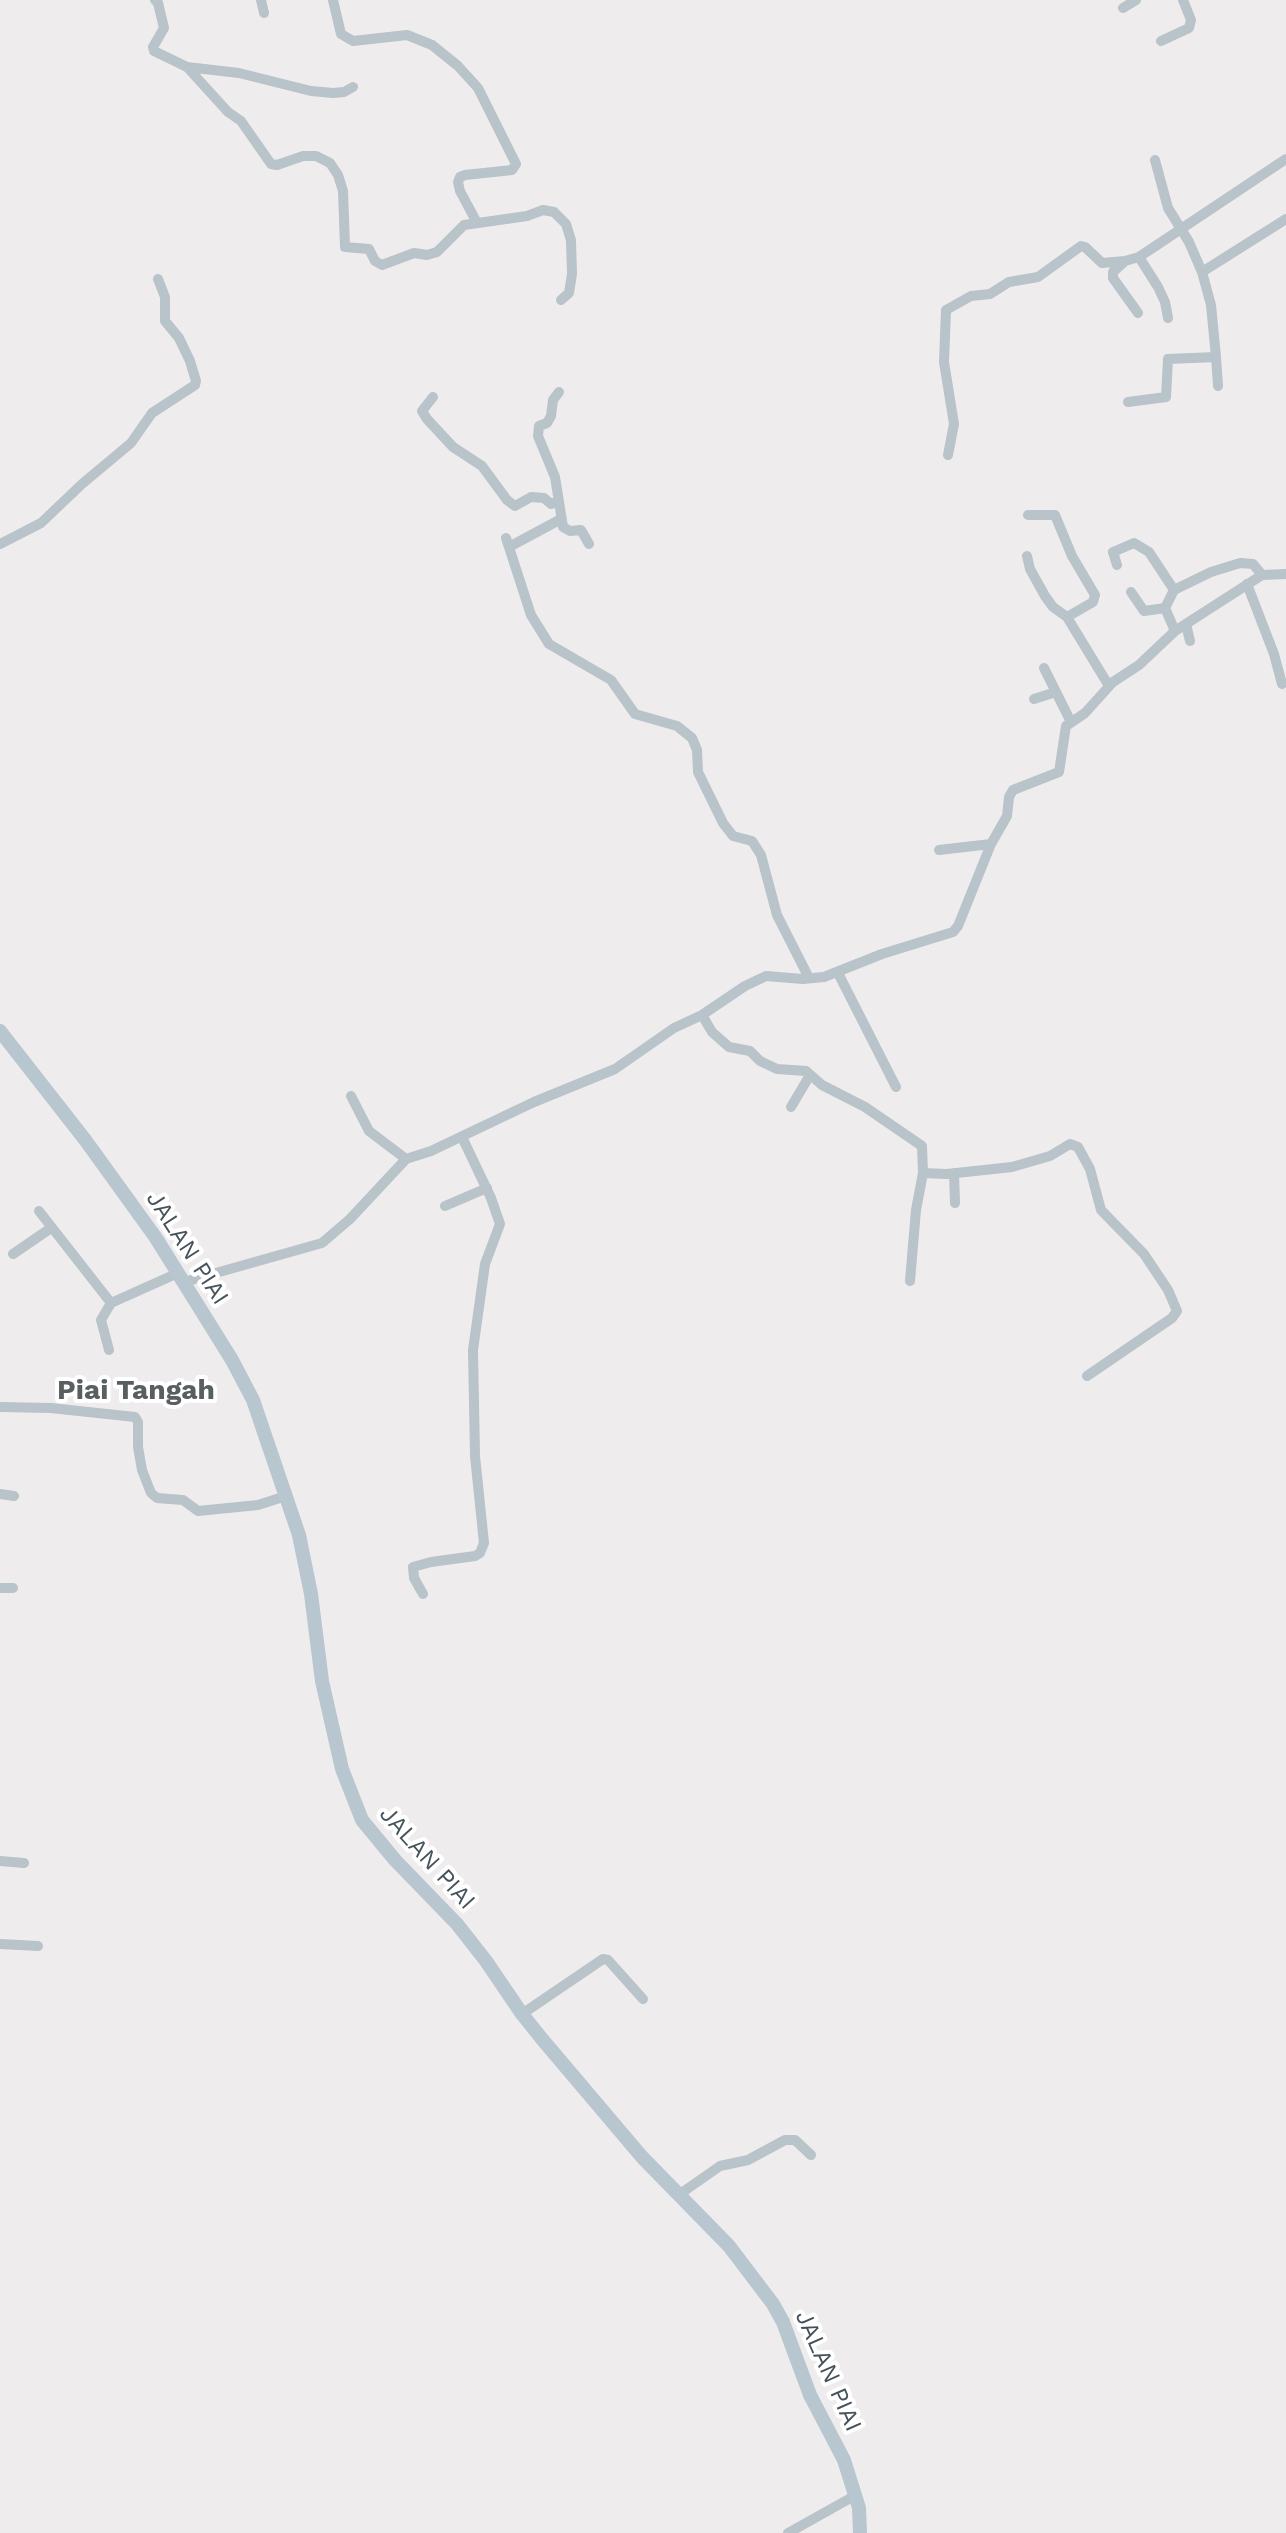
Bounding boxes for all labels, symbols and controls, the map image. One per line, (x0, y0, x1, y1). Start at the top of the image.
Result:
street label: JALAN PIAI (140, 1186, 234, 1310)
district label: Piai Tangah (57, 1374, 215, 1408)
street label: JALAN PIAI (373, 1800, 481, 1916)
street label: JALAN PIAI (788, 2306, 868, 2436)

